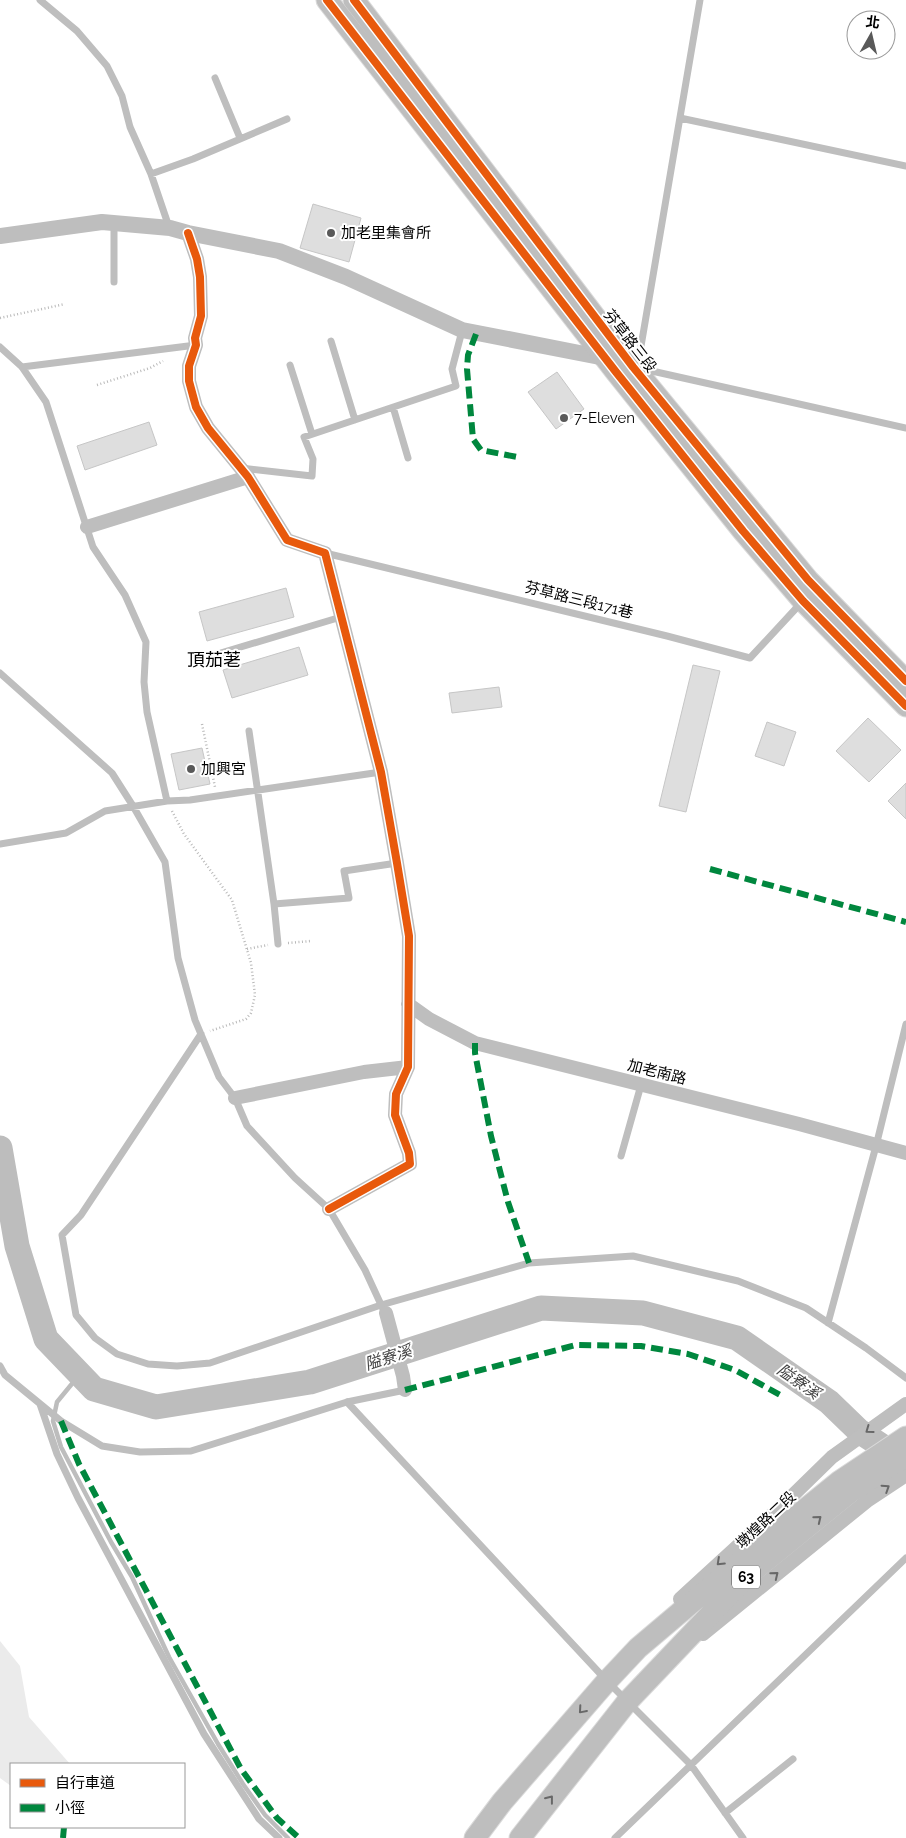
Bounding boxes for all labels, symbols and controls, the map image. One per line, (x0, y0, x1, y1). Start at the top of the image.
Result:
north arrow (846, 10, 896, 60)
text: 北 (865, 13, 881, 31)
place label: 加老里集會所 (341, 224, 431, 242)
marker: 加老里集會所 (325, 227, 337, 239)
street label: 芬草路三段 (600, 306, 660, 376)
place label: 7-Eleven (574, 409, 635, 427)
marker: 7-Eleven (558, 412, 570, 424)
street label: 芬草路三段171巷 (523, 578, 635, 622)
district label: 頂茄荖 (187, 649, 241, 670)
place label: 加興宮 (201, 760, 246, 778)
marker: 加興宮 (185, 763, 197, 775)
street label: 加老南路 (626, 1056, 688, 1088)
water label: 隘寮溪 (362, 1340, 416, 1374)
water label: 隘寮溪 (774, 1360, 825, 1404)
one-way arrow (865, 1424, 875, 1433)
one-way arrow (881, 1485, 890, 1494)
street label: 墩煌路二段 (732, 1488, 800, 1552)
one-way arrow (812, 1516, 821, 1524)
one-way arrow (717, 1557, 726, 1566)
road number: 63 (732, 1565, 760, 1588)
one-way arrow (769, 1573, 778, 1581)
one-way arrow (579, 1704, 587, 1713)
legend (10, 1763, 185, 1828)
text: 自行車道 (55, 1774, 115, 1792)
one-way arrow (544, 1796, 553, 1805)
text: 小徑 (55, 1799, 85, 1817)

